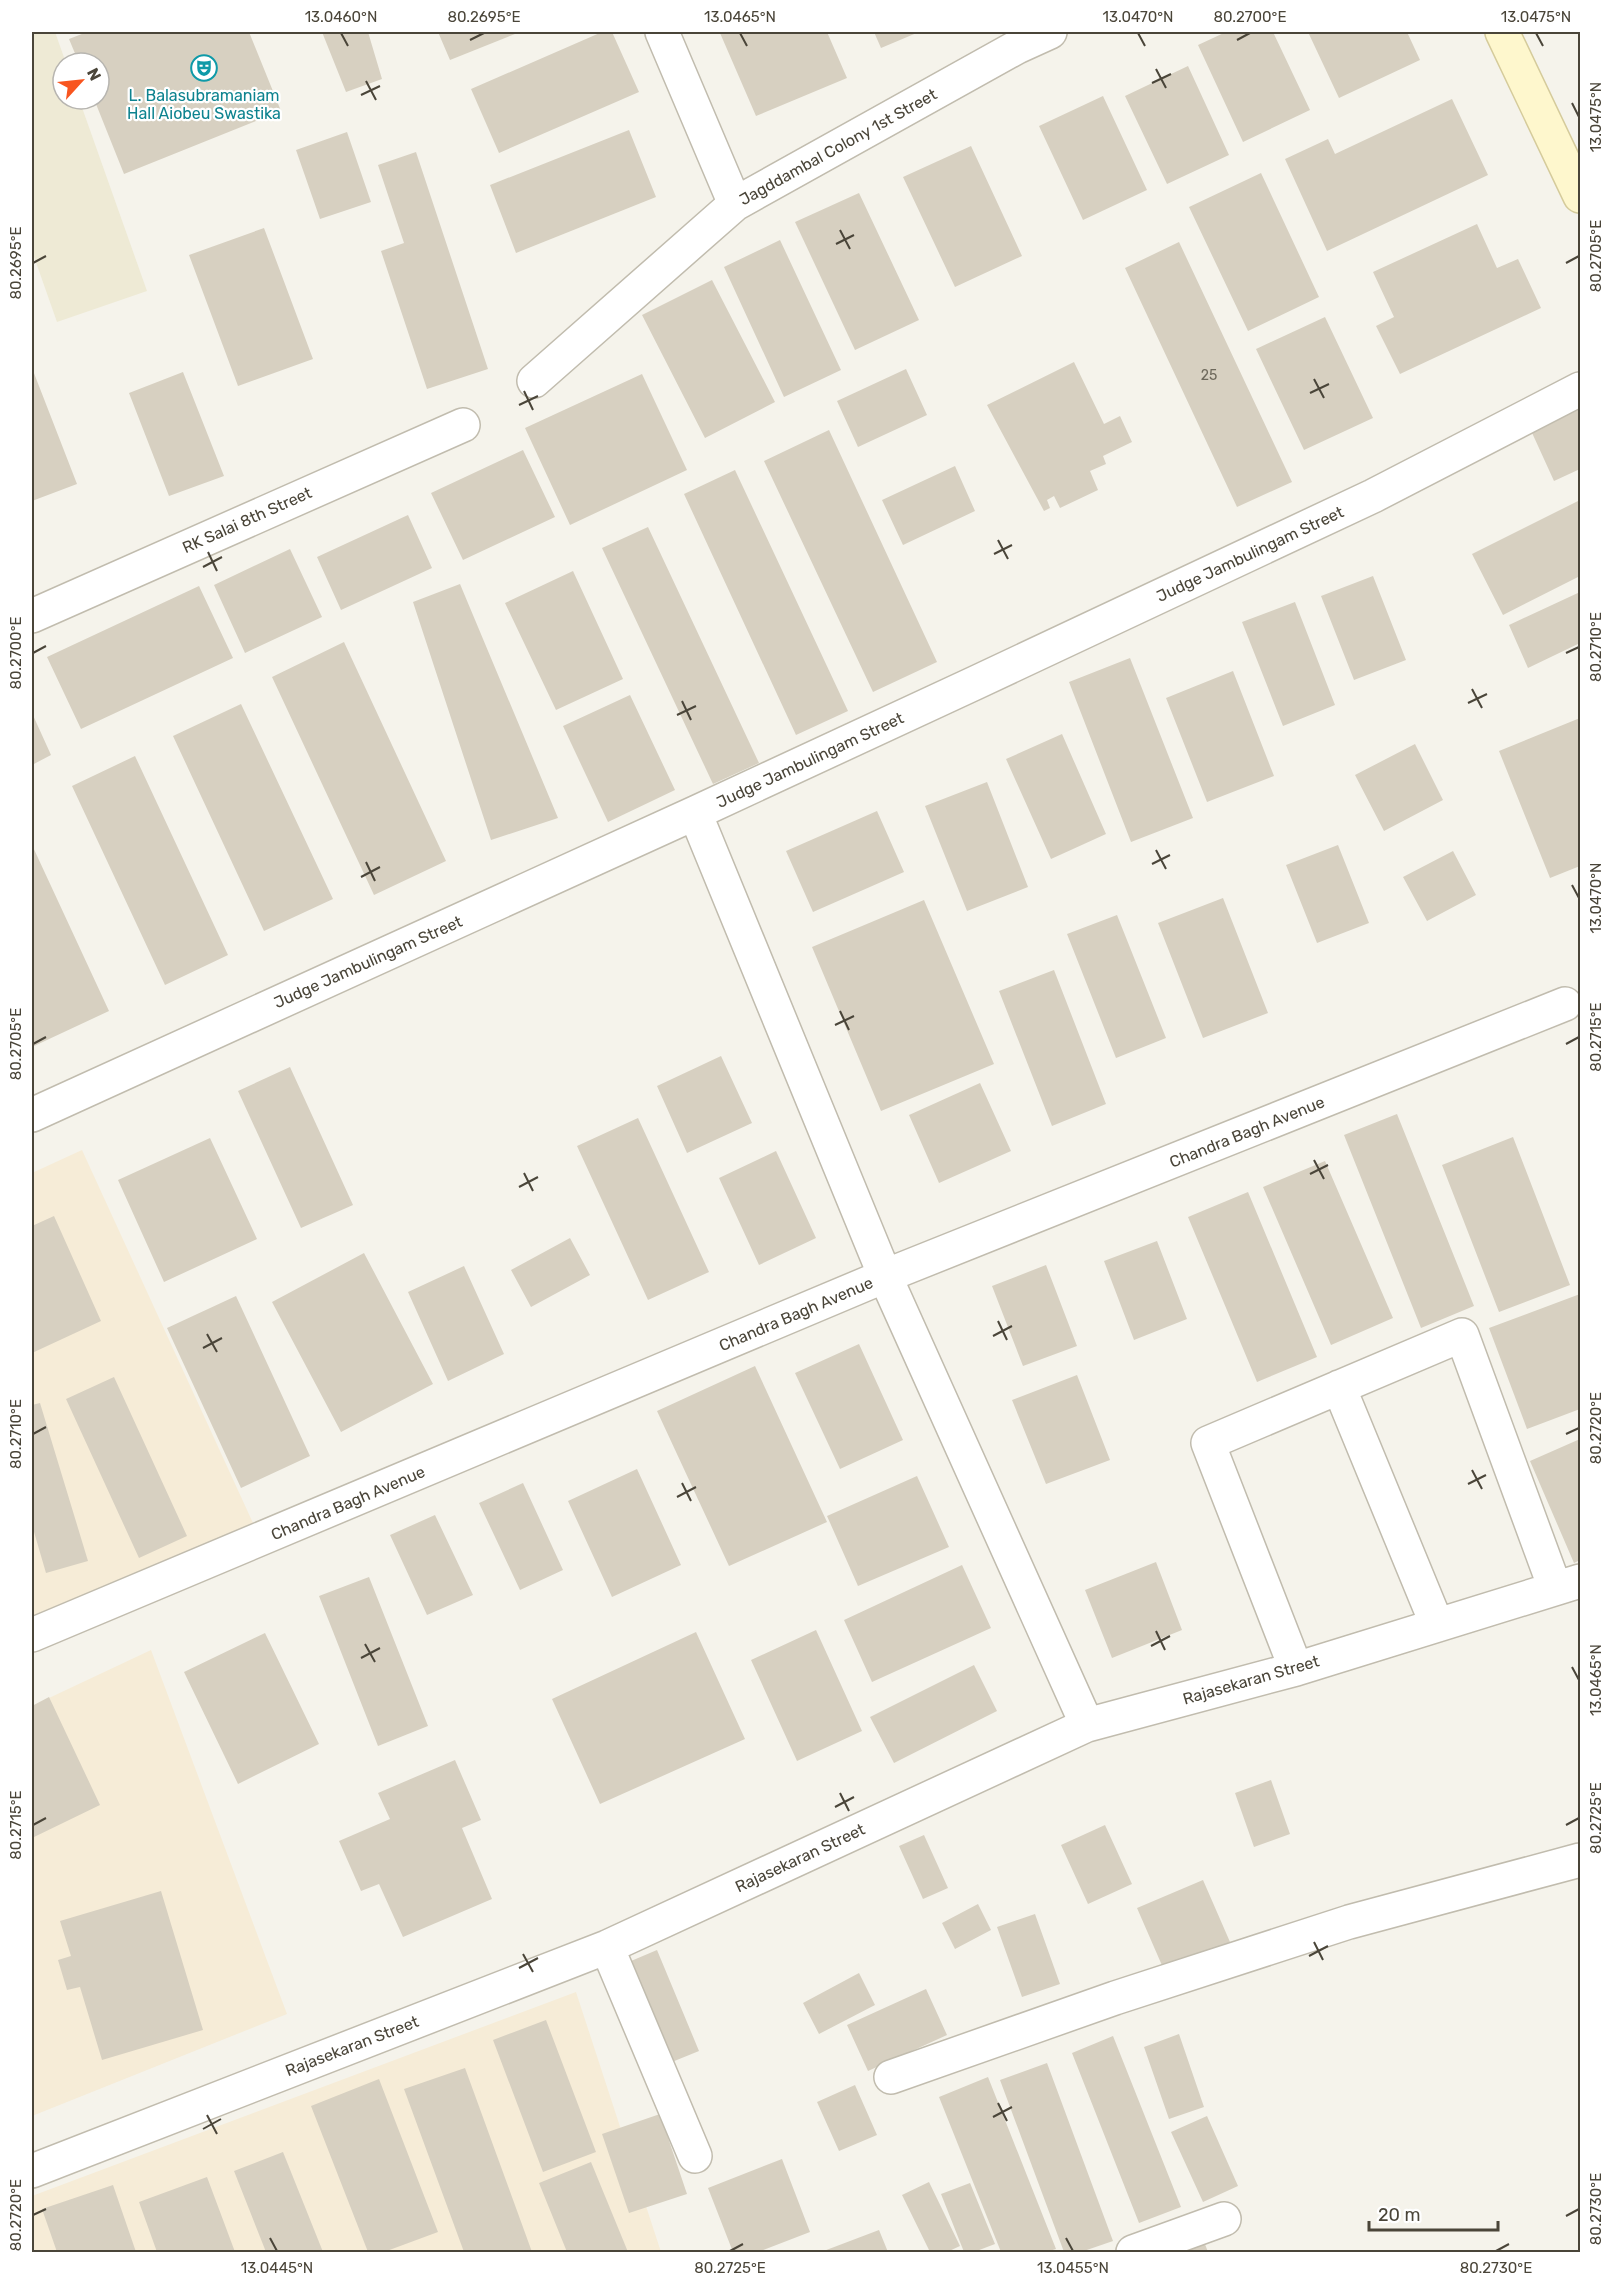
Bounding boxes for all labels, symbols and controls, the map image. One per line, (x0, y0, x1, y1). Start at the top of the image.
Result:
text: 13.0460°N (305, 8, 377, 26)
text: 80.2695°E (447, 8, 521, 26)
text: 13.0465°N (704, 8, 776, 26)
text: 13.0470°N (1102, 8, 1174, 26)
text: 80.2700°E (1213, 8, 1287, 26)
text: 13.0475°N (1501, 8, 1571, 26)
north arrow (51, 51, 111, 111)
theatre icon: L. Balasubramaniam Hall Aiobeu Swastika (189, 53, 219, 83)
text: N (83, 65, 105, 84)
text: 13.0475°N (1587, 82, 1605, 152)
street label: Jagddambal Colony 1st Street (736, 85, 940, 209)
place label: L. Balasubramaniam Hall Aiobeu Swastika (127, 86, 281, 123)
text: 80.2705°E (1587, 220, 1605, 292)
text: 80.2695°E (7, 226, 25, 300)
house number: 25 (1201, 367, 1217, 384)
street label: RK Salai 8th Street (179, 483, 315, 557)
street label: Judge Jambulingam Street (1153, 502, 1347, 606)
text: 80.2710°E (1587, 612, 1605, 682)
text: 80.2700°E (7, 616, 25, 690)
street label: Judge Jambulingam Street (713, 708, 907, 812)
text: 13.0470°N (1587, 862, 1605, 934)
street label: Judge Jambulingam Street (271, 912, 465, 1012)
text: 80.2715°E (1587, 1002, 1605, 1072)
text: 80.2705°E (7, 1008, 25, 1080)
street label: Chandra Bagh Avenue (1167, 1092, 1327, 1172)
street label: Chandra Bagh Avenue (716, 1273, 876, 1355)
text: 80.2720°E (1587, 1392, 1605, 1464)
text: 80.2710°E (7, 1399, 25, 1469)
street label: Chandra Bagh Avenue (268, 1462, 428, 1544)
text: 13.0465°N (1587, 1644, 1605, 1716)
street label: Rajasekaran Street (1181, 1651, 1321, 1709)
text: 80.2725°E (1587, 1782, 1605, 1854)
text: 80.2715°E (7, 1790, 25, 1860)
street label: Rajasekaran Street (732, 1820, 868, 1896)
street label: Rajasekaran Street (283, 2012, 421, 2080)
text: 80.2730°E (1587, 2173, 1605, 2245)
text: 80.2720°E (7, 2179, 25, 2251)
scale bar (1369, 2194, 1498, 2232)
text: 20 m (1378, 2204, 1420, 2226)
text: 13.0445°N (241, 2259, 313, 2277)
text: 80.2725°E (694, 2259, 766, 2277)
text: 13.0455°N (1037, 2259, 1109, 2277)
text: 80.2730°E (1460, 2259, 1532, 2277)

